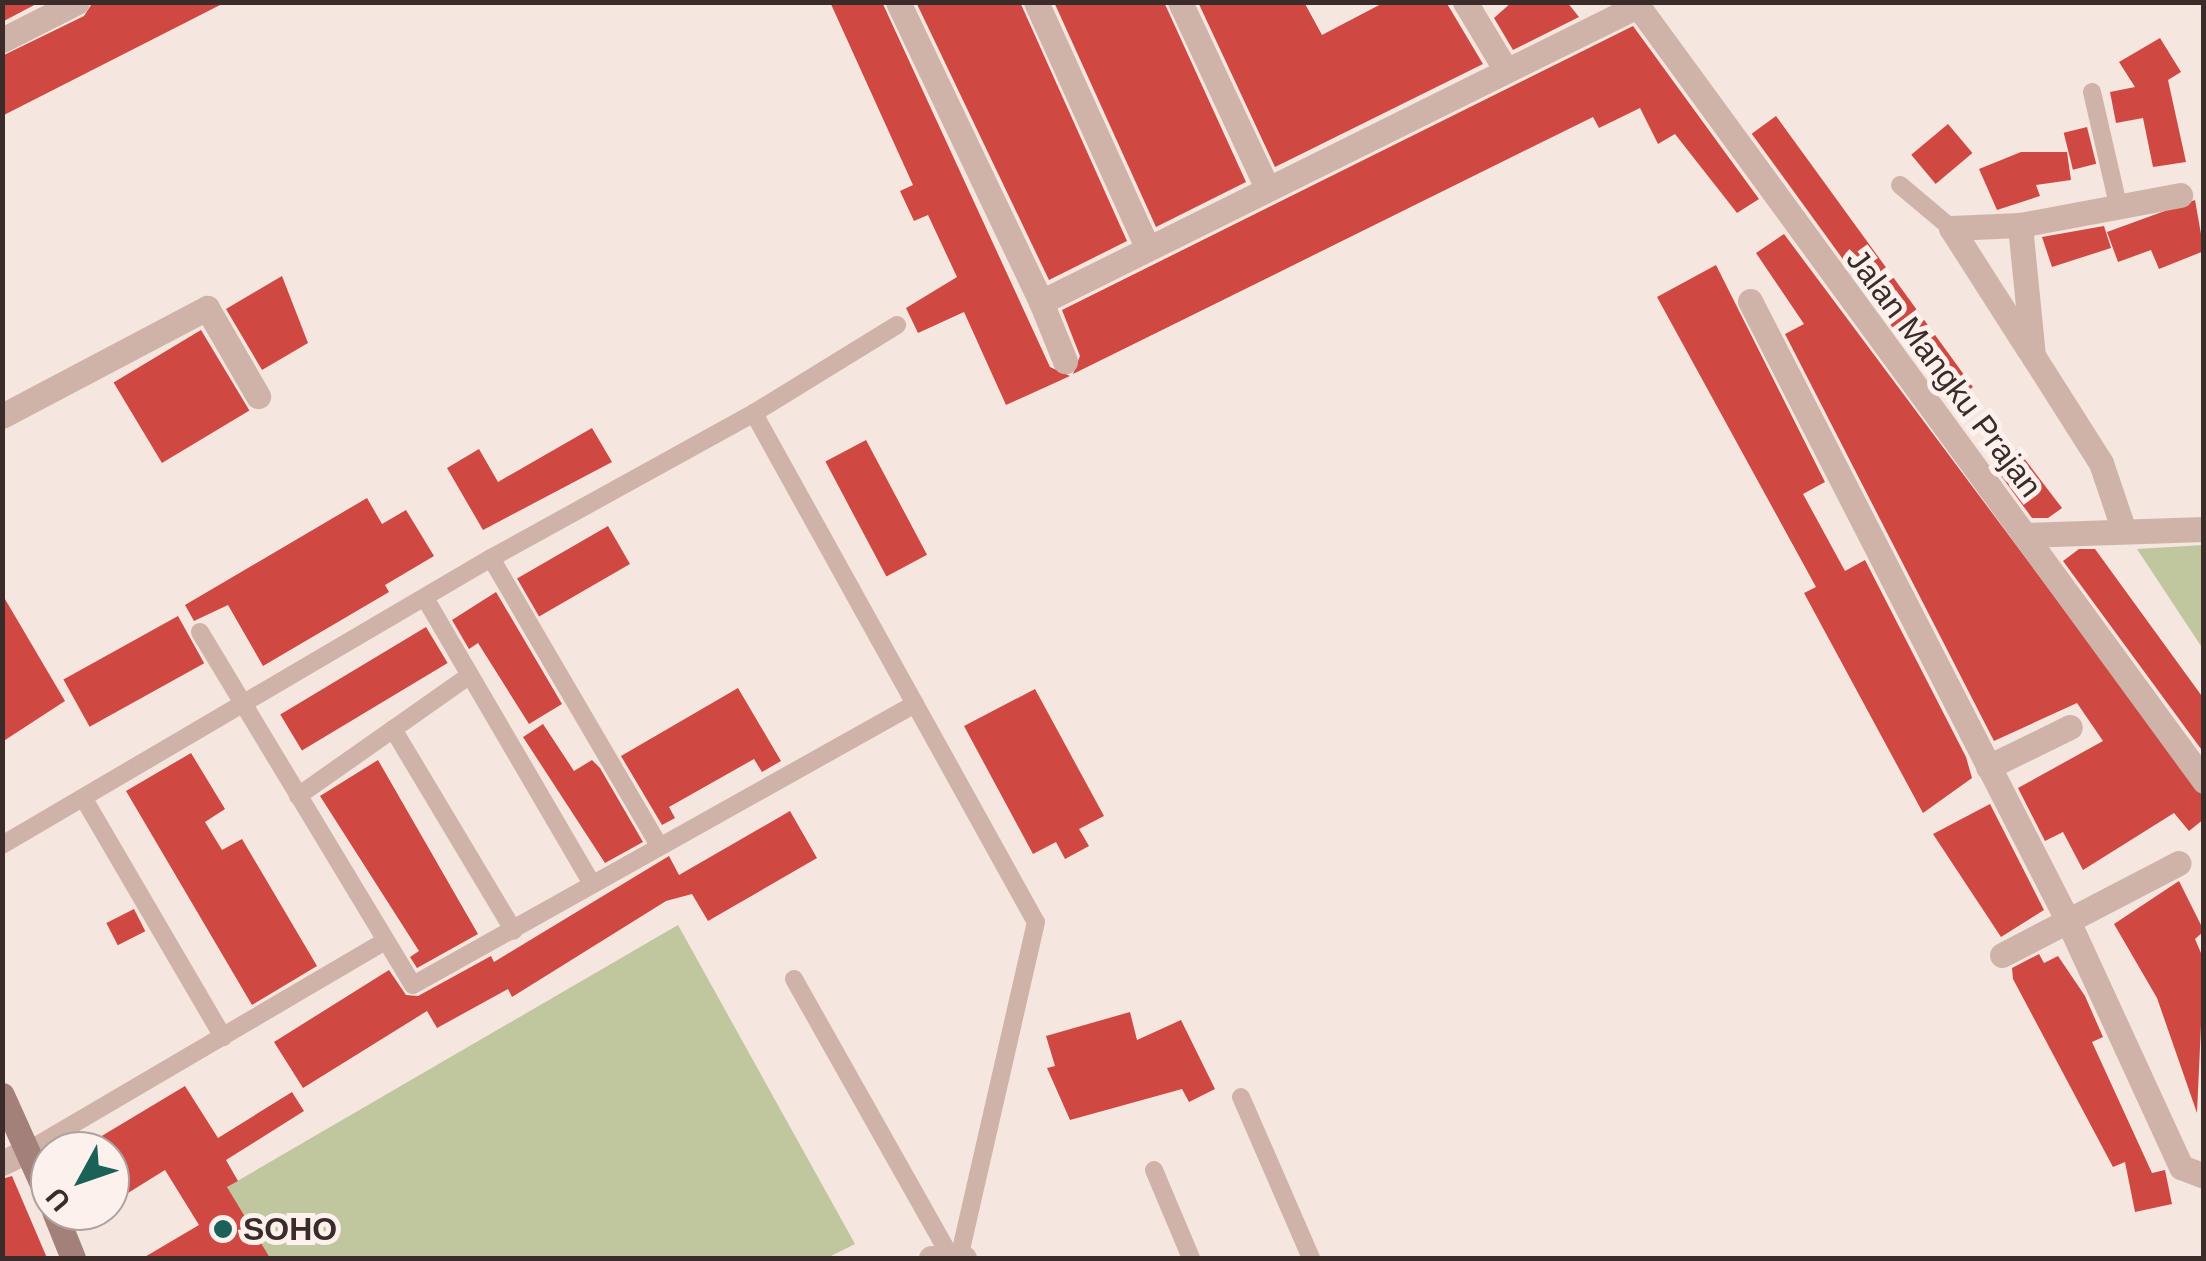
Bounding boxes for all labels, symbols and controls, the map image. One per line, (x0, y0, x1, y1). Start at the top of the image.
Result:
street label: Jalan Mangku Prajan (1838, 241, 2050, 505)
north arrow (30, 1131, 130, 1231)
text: U (40, 1182, 77, 1217)
place label: SOHO (243, 1210, 337, 1248)
marker: SOHO (212, 1218, 234, 1240)

